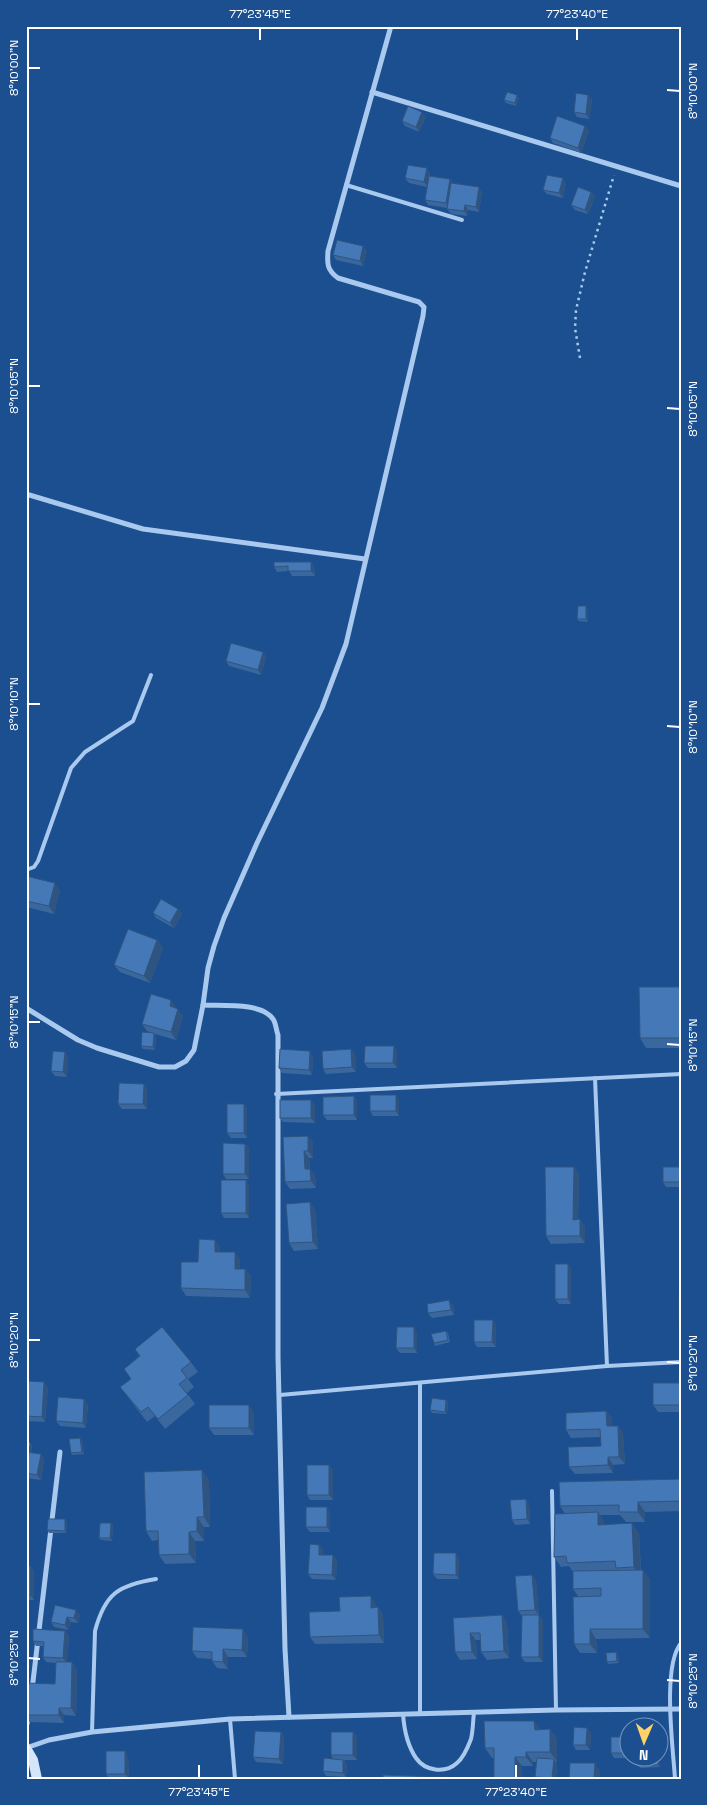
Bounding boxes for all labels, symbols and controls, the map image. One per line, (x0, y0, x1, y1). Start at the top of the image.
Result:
text: 77°23'45"E (229, 6, 291, 22)
text: 77°23'40"E (546, 6, 608, 22)
text: 8°10'00"N (6, 40, 22, 96)
text: 8°10'00"N (685, 63, 701, 119)
text: 8°10'05"N (6, 358, 22, 414)
text: 8°10'05"N (685, 381, 701, 437)
text: 8°10'10"N (6, 677, 22, 731)
text: 8°10'10"N (685, 700, 701, 754)
text: 8°10'15"N (6, 995, 22, 1049)
text: 8°10'15"N (685, 1018, 701, 1072)
text: 8°10'20"N (6, 1312, 22, 1368)
text: 8°10'20"N (685, 1335, 701, 1391)
text: 8°10'25"N (6, 1630, 22, 1686)
text: 8°10'25"N (685, 1653, 701, 1709)
north arrow (620, 1718, 670, 1768)
text: N (639, 1746, 649, 1764)
text: 77°23'45"E (168, 1784, 230, 1800)
text: 77°23'40"E (485, 1784, 547, 1800)

